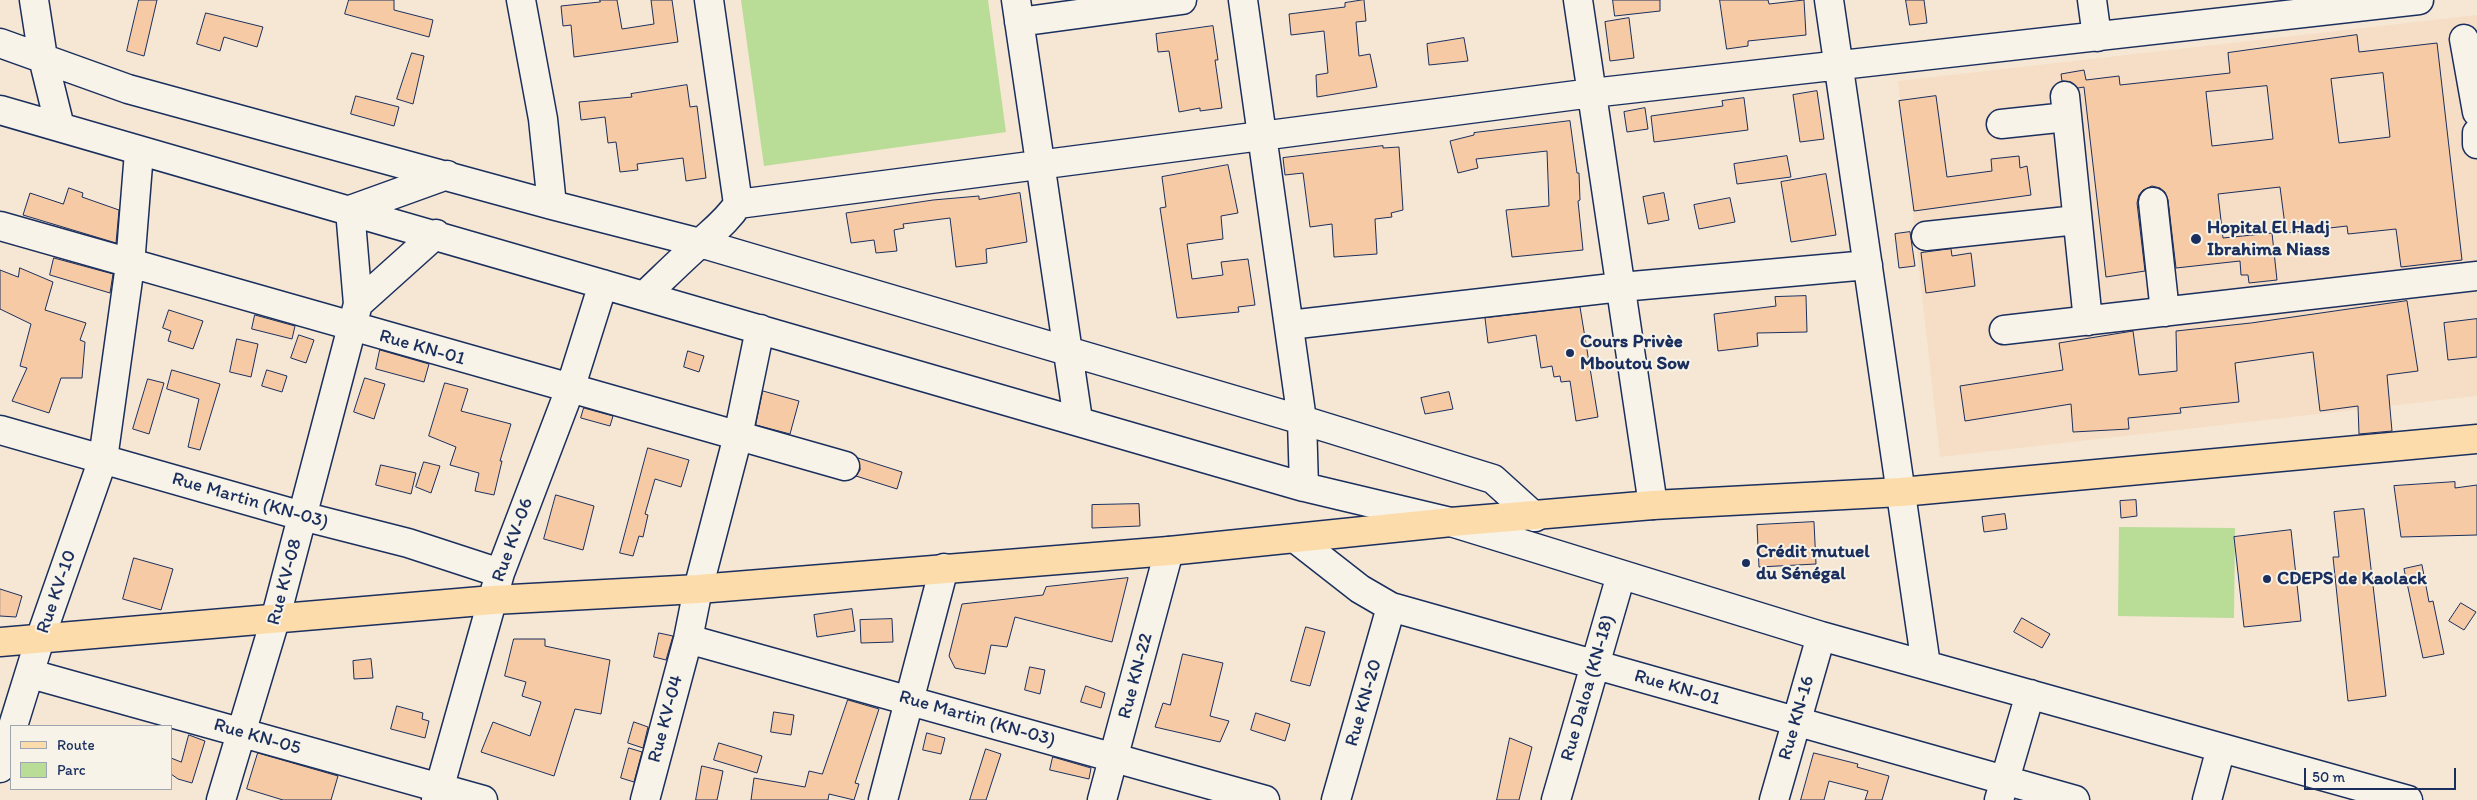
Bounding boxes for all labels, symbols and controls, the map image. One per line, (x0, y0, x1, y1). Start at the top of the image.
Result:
place label: Hopital El Hadj Ibrahima Niass (2207, 217, 2330, 261)
marker: Hopital El Hadj Ibrahima Niass (2189, 232, 2203, 246)
street label: Rue KN-01 (376, 325, 468, 371)
place label: Cours Privèe Mboutou Sow (1580, 331, 1690, 375)
marker: Cours Privèe Mboutou Sow (1564, 347, 1576, 359)
street label: Rue Martin (KN-03) (169, 468, 331, 534)
street label: Rue KV-06 (487, 495, 539, 585)
street label: Rue KV-08 (263, 536, 307, 628)
place label: Crédit mutuel du Sénégal (1756, 541, 1870, 585)
street label: Rue KV-10 (32, 547, 82, 637)
marker: Crédit mutuel du Sénégal (1740, 557, 1752, 569)
place label: CDEPS de Kaolack (2277, 568, 2427, 590)
marker: CDEPS de Kaolack (2261, 573, 2273, 585)
street label: Rue Daloa (KN-18) (1556, 612, 1620, 764)
street label: Rue KN-22 (1114, 631, 1158, 721)
street label: Rue KN-20 (1341, 657, 1387, 749)
street label: Rue KN-01 (1631, 665, 1723, 711)
street label: Rue KV-04 (643, 673, 689, 765)
street label: Rue KN-16 (1774, 673, 1820, 763)
street label: Rue Martin (KN-03) (896, 686, 1058, 752)
street label: Rue KN-05 (211, 714, 303, 760)
legend (10, 725, 172, 790)
text: Route (57, 736, 95, 754)
scale bar (2307, 758, 2460, 790)
text: Parc (57, 761, 86, 779)
text: 50 m (2312, 768, 2345, 786)

